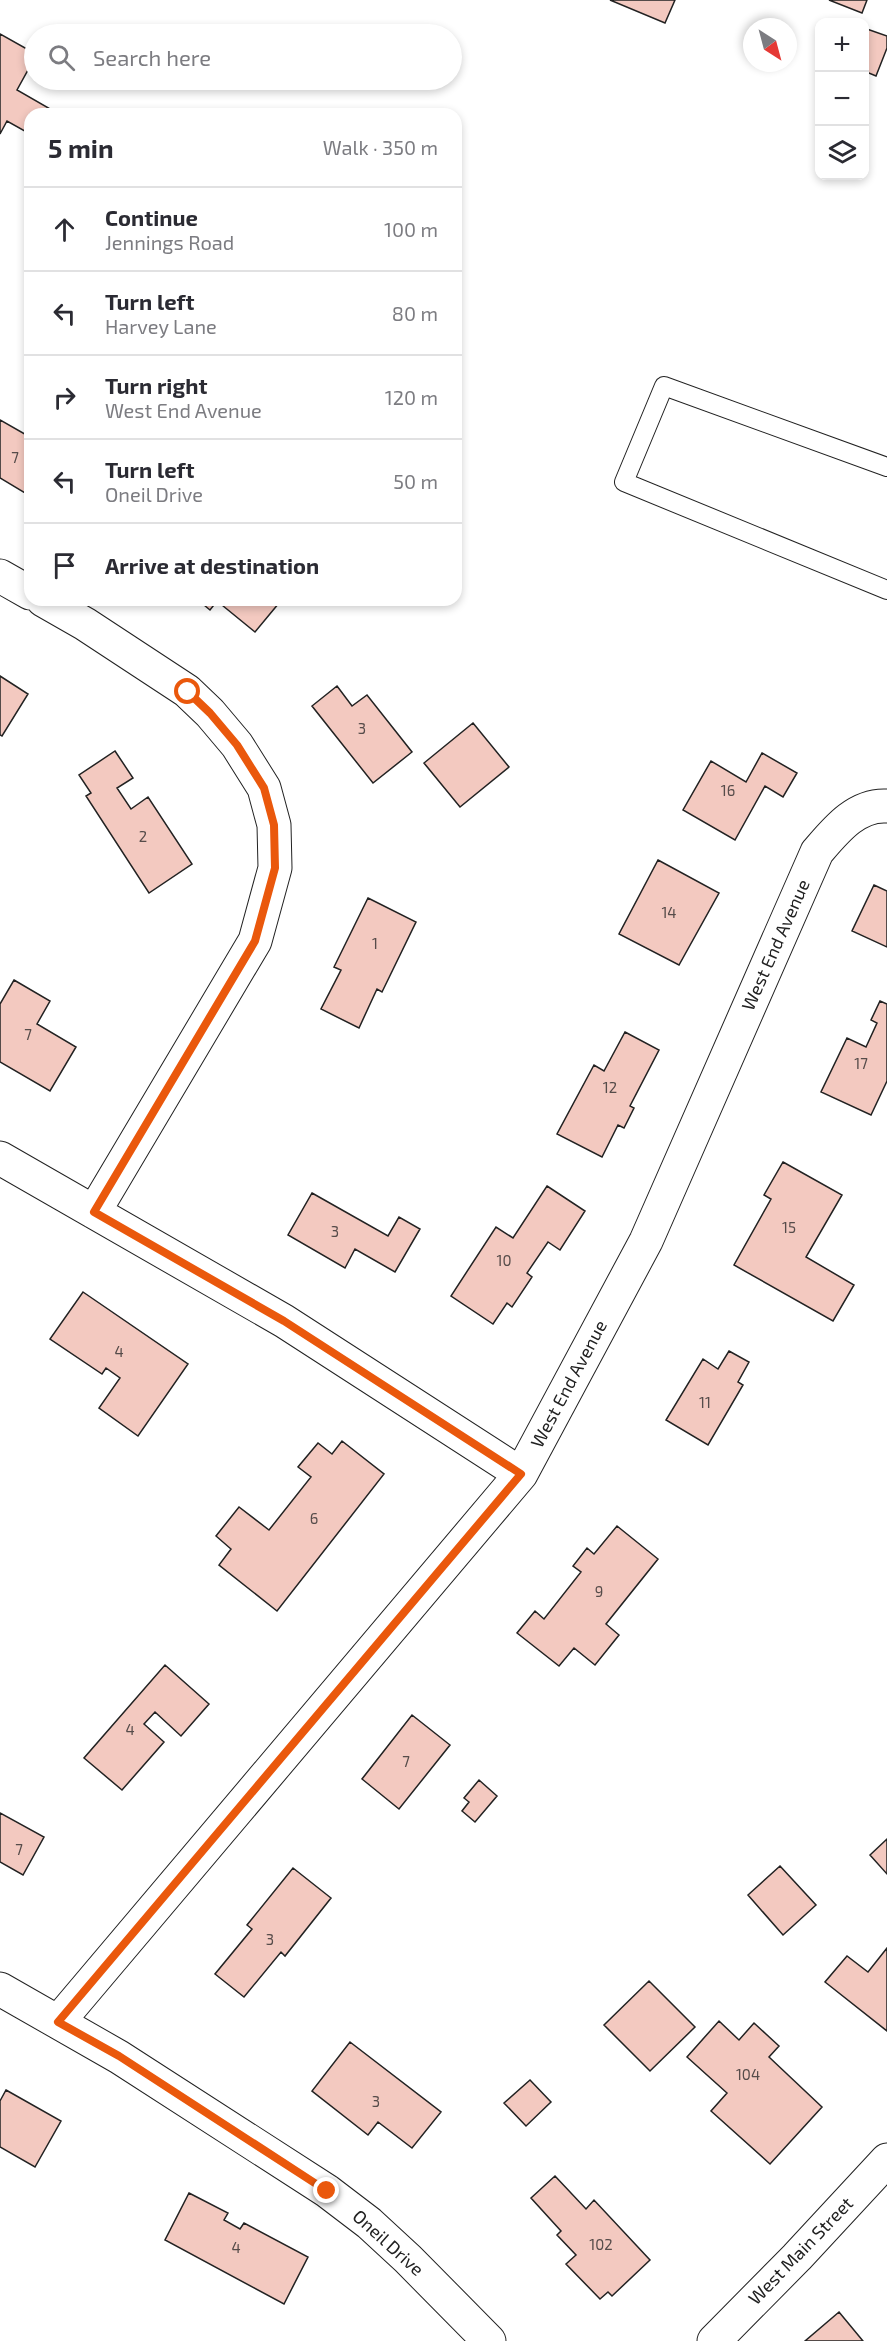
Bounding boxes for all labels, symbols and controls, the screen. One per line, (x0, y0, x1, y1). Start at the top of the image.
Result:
north arrow (743, 18, 797, 72)
map controls (815, 18, 869, 180)
button: + (815, 18, 869, 72)
search box (24, 24, 462, 90)
icon: search (45, 41, 78, 74)
text: Search here (93, 44, 211, 70)
button: − (815, 72, 869, 126)
button: layers (815, 126, 869, 180)
text: 5 min (48, 132, 114, 163)
text: Walk · 350 m (323, 135, 438, 159)
text: Continue (105, 204, 198, 230)
icon: ahead (48, 213, 81, 246)
text: 100 m (384, 217, 438, 241)
text: Jennings Road (105, 230, 234, 254)
text: Turn left (105, 288, 194, 314)
icon: left (48, 297, 81, 330)
text: 80 m (392, 301, 438, 325)
text: Harvey Lane (105, 314, 217, 338)
text: Turn right (105, 372, 207, 398)
icon: right (48, 381, 81, 414)
text: 120 m (385, 385, 438, 409)
text: West End Avenue (105, 398, 262, 422)
house number: 7 (11, 448, 19, 466)
text: Turn left (105, 456, 194, 482)
icon: left (48, 465, 81, 498)
text: 50 m (393, 469, 438, 493)
text: Oneil Drive (105, 482, 203, 506)
icon: arrive (48, 549, 81, 582)
text: Arrive at destination (105, 552, 319, 578)
route start (174, 678, 200, 704)
house number: 3 (358, 719, 366, 737)
house number: 16 (721, 781, 735, 799)
house number: 2 (139, 827, 147, 845)
street label: West End Avenue (736, 876, 814, 1014)
house number: 14 (661, 903, 677, 921)
house number: 1 (372, 934, 378, 952)
house number: 7 (24, 1025, 32, 1043)
house number: 17 (854, 1054, 868, 1072)
house number: 12 (603, 1078, 617, 1096)
house number: 15 (782, 1218, 796, 1236)
house number: 3 (331, 1222, 339, 1240)
house number: 10 (496, 1251, 512, 1269)
street label: West End Avenue (525, 1316, 611, 1451)
house number: 4 (114, 1342, 124, 1360)
house number: 11 (699, 1393, 711, 1411)
house number: 6 (310, 1509, 318, 1527)
house number: 9 (595, 1582, 603, 1600)
house number: 4 (125, 1720, 135, 1738)
house number: 7 (402, 1752, 410, 1770)
house number: 7 (15, 1840, 23, 1858)
house number: 3 (266, 1930, 274, 1948)
house number: 104 (736, 2065, 760, 2083)
house number: 3 (372, 2092, 380, 2110)
route end (313, 2177, 339, 2203)
street label: West Main Street (743, 2192, 857, 2309)
street label: Oneil Drive (349, 2205, 429, 2280)
house number: 102 (589, 2235, 613, 2253)
house number: 4 (231, 2238, 241, 2256)

